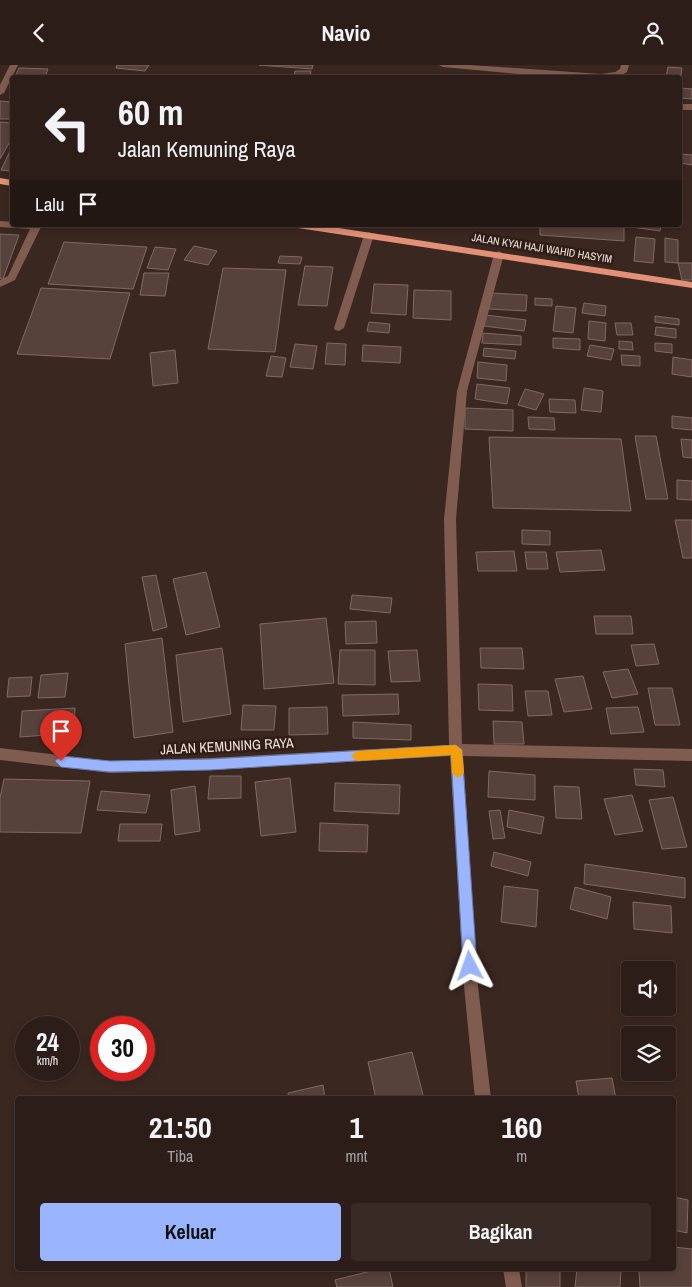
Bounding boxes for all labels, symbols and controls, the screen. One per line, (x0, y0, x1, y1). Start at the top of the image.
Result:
text: Navio (321, 18, 371, 48)
icon: back (25, 19, 53, 47)
icon: person (639, 19, 667, 47)
text: 60 m (118, 89, 183, 136)
icon: left (35, 95, 100, 160)
text: Jalan Kemuning Raya (118, 134, 296, 164)
icon: arrive (74, 190, 102, 218)
text: Lalu (35, 191, 64, 217)
street label: JALAN KYAI HAJI WAHID HASYIM (471, 230, 613, 266)
pin (40, 710, 82, 761)
icon: arrive (47, 717, 75, 745)
street label: JALAN KEMUNING RAYA (160, 733, 294, 758)
position arrow (443, 939, 495, 991)
map controls (621, 961, 676, 1081)
button: sound (621, 961, 676, 1016)
speed limit sign: 30 (90, 1016, 155, 1081)
text: 24 (36, 1025, 59, 1059)
button: layers (621, 1026, 676, 1081)
text: km/h (37, 1053, 58, 1069)
text: 21:50 (149, 1107, 212, 1147)
text: 1 (350, 1107, 363, 1147)
text: 160 (501, 1107, 542, 1147)
text: Tiba (167, 1145, 193, 1167)
text: mnt (345, 1145, 367, 1167)
text: m (516, 1145, 527, 1167)
button: Keluar (40, 1203, 341, 1261)
button: Bagikan (351, 1203, 651, 1261)

